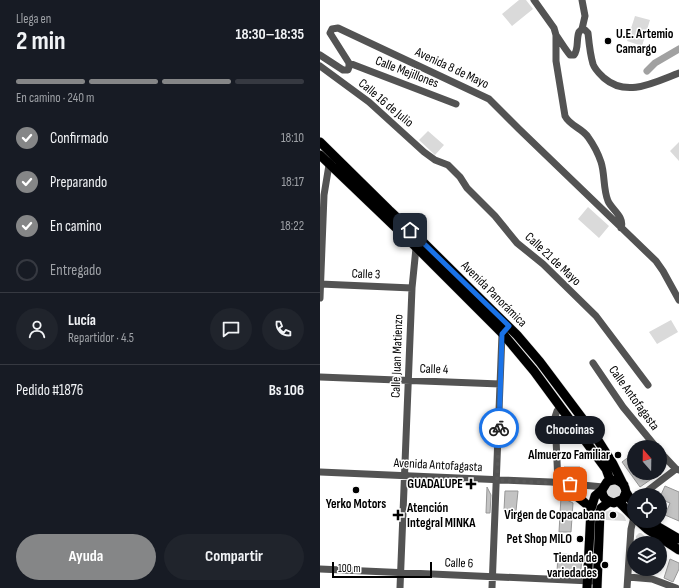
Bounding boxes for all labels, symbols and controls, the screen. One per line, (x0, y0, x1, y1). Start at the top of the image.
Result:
text: Llega en (16, 11, 51, 27)
text: 18:30–18:35 (236, 25, 304, 44)
text: 2 min (16, 26, 66, 57)
place label: U.E. Artemio Camargo (616, 26, 674, 57)
marker: U.E. Artemio Camargo (603, 36, 613, 46)
street label: Avenida 8 de Mayo (412, 44, 491, 92)
street label: Calle Mejillones (373, 53, 441, 92)
street label: Calle 16 de Julio (355, 75, 417, 131)
text: En camino · 240 m (16, 90, 94, 106)
icon: check (16, 127, 38, 149)
text: Confirmado (50, 129, 109, 148)
text: 18:10 (281, 130, 304, 146)
icon: check (16, 171, 38, 193)
text: Preparando (50, 173, 107, 192)
text: 18:17 (282, 174, 304, 190)
pin (393, 213, 427, 247)
icon: check (16, 215, 38, 237)
text: En camino (50, 217, 102, 236)
text: 18:22 (281, 218, 304, 234)
icon: home (399, 219, 421, 241)
street label: Calle 21 de Mayo (522, 229, 584, 289)
street label: Avenida Panorámica (457, 257, 530, 330)
text: Entregado (50, 261, 101, 280)
street label: Calle 3 (351, 266, 381, 282)
button: person (16, 308, 58, 350)
button: chat (210, 308, 252, 350)
button: phone (262, 308, 304, 350)
text: Lucía (68, 311, 96, 330)
street label: Calle Juan Matienzo (388, 314, 406, 398)
text: Repartidor · 4.5 (68, 330, 134, 346)
street label: Calle 4 (419, 361, 449, 378)
street label: Calle Antofagasta (605, 363, 663, 433)
text: Pedido #1876 (16, 381, 83, 400)
text: Bs 106 (269, 381, 304, 400)
courier (479, 408, 519, 448)
callout: Chocoinas (535, 416, 605, 444)
icon: bike (488, 417, 510, 439)
text: Chocoinas (546, 422, 594, 438)
north arrow (627, 440, 667, 480)
map controls (627, 440, 667, 576)
place label: Almuerzo Familiar (527, 447, 610, 463)
marker: Almuerzo Familiar (613, 450, 623, 460)
street label: Avenida Antofagasta (392, 455, 483, 475)
pin (553, 467, 587, 501)
icon: bag (559, 473, 581, 495)
place label: GUADALUPE (407, 476, 463, 492)
marker: GUADALUPE (466, 479, 476, 489)
marker: Yerko Motors (351, 485, 361, 495)
button: locate (627, 488, 667, 528)
place label: Yerko Motors (326, 496, 386, 512)
place label: Atención Integral MINKA (406, 500, 476, 531)
place label: Virgen de Copacabana (504, 507, 605, 523)
marker: Atención Integral MINKA (392, 509, 404, 521)
marker: Virgen de Copacabana (608, 510, 618, 520)
place label: Pet Shop MILO (506, 531, 572, 547)
button: Ayuda (16, 534, 156, 580)
button: Compartir (164, 534, 304, 580)
marker: Pet Shop MILO (575, 534, 585, 544)
button: layers (627, 536, 667, 576)
place label: Tienda de variedades (547, 550, 597, 581)
street label: Calle 6 (444, 555, 474, 572)
scale bar (332, 560, 432, 579)
marker: Tienda de variedades (600, 560, 610, 570)
text: 100 m (338, 562, 360, 575)

